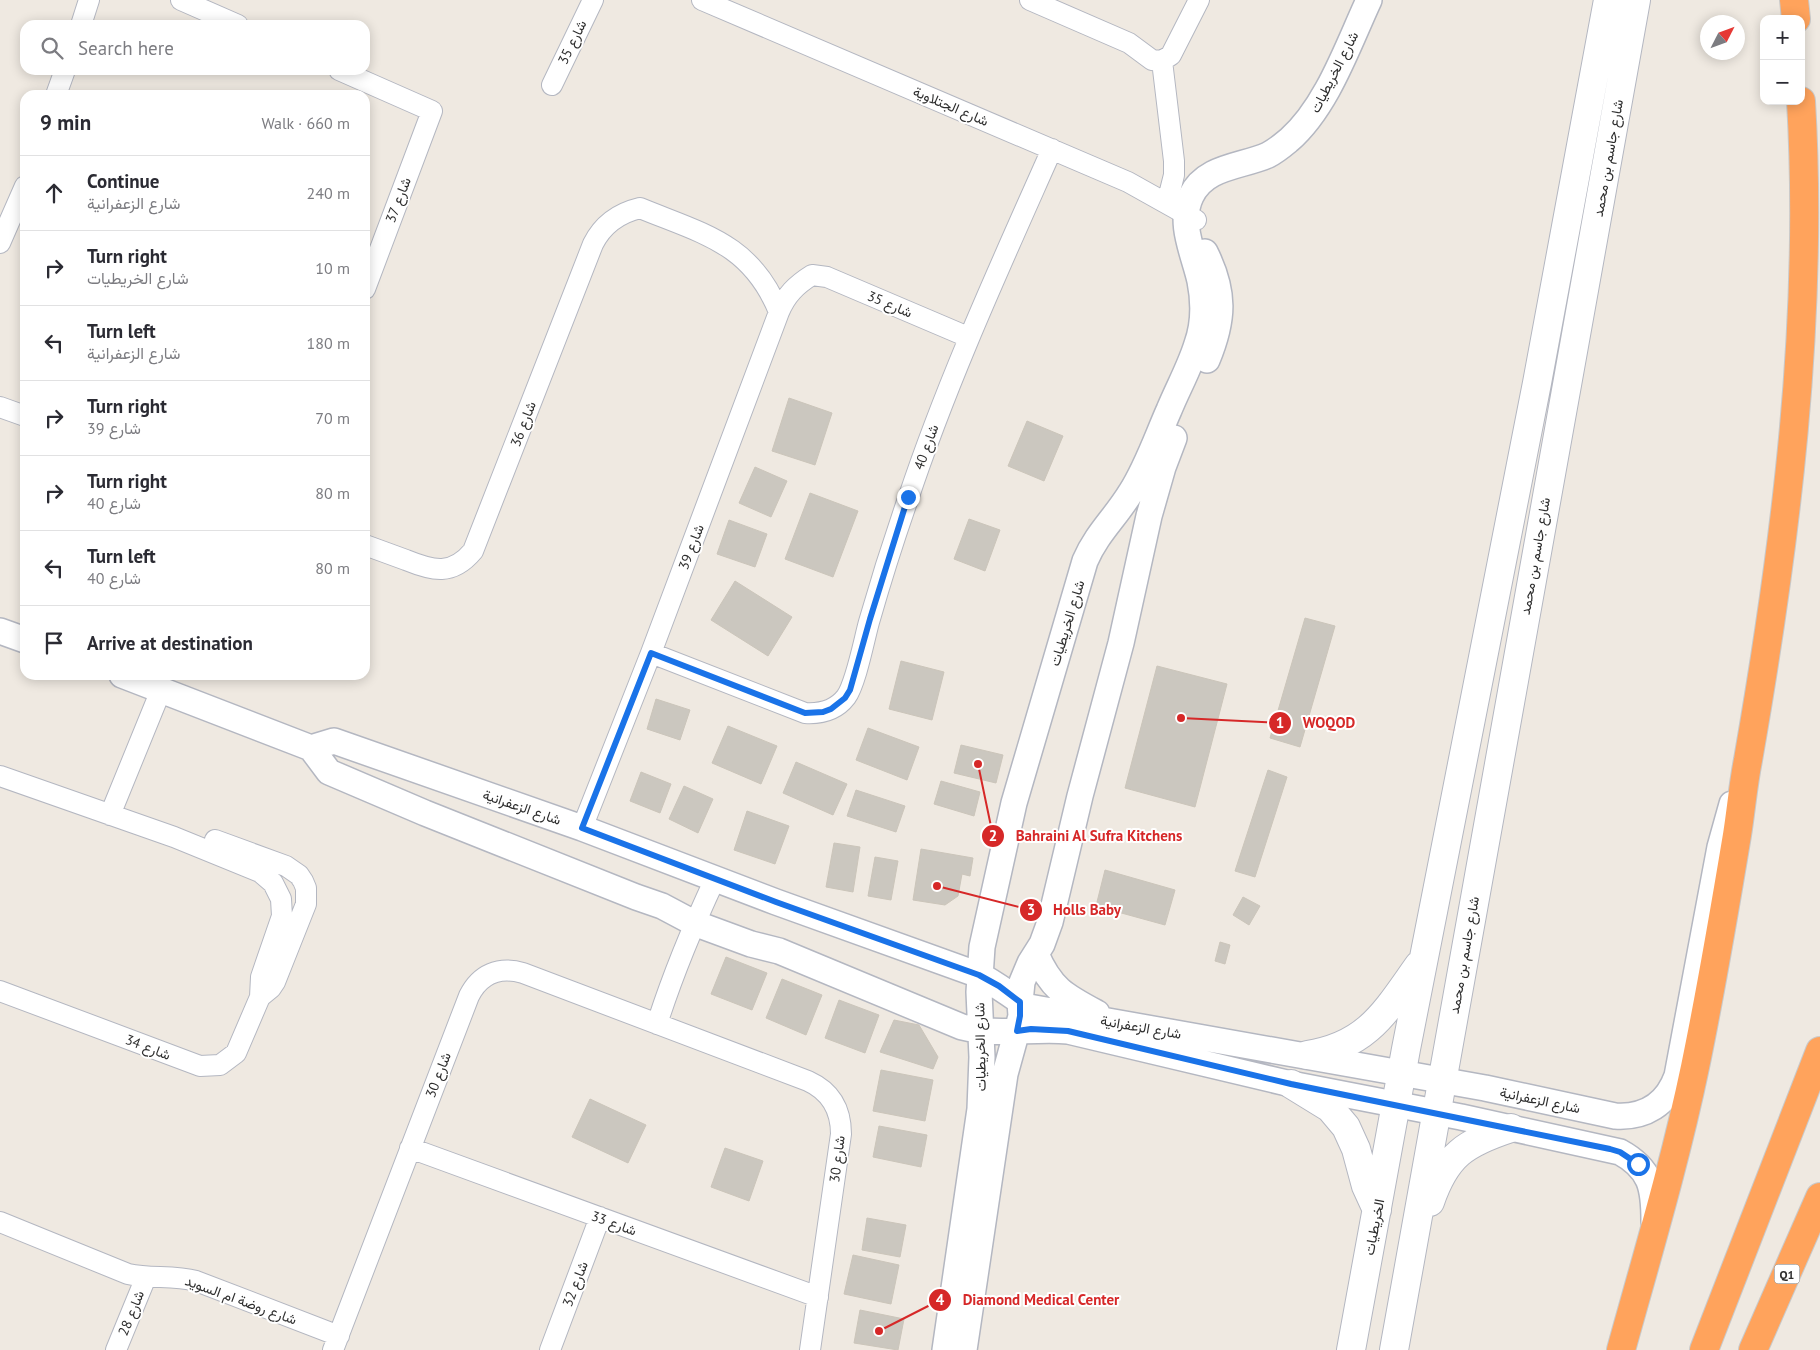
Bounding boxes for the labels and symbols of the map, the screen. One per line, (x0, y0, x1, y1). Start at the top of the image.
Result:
north arrow (1700, 15, 1745, 60)
street label: شارع 35 (554, 17, 592, 68)
street label: شارع الخريطيات (1306, 28, 1364, 117)
street label: شارع الجتلاوية (910, 82, 992, 132)
street label: شارع جاسم بن محمد (1589, 98, 1629, 219)
street label: شارع 37 (381, 175, 417, 226)
street label: شارع 35 (864, 286, 915, 323)
street label: شارع 36 (506, 399, 542, 450)
street label: شارع 40 (909, 422, 944, 473)
route end (897, 486, 920, 509)
street label: شارع جاسم بن محمد (1516, 496, 1556, 617)
street label: شارع 39 (674, 522, 710, 573)
street label: شارع الخريطيات (1045, 578, 1091, 669)
callout: WOQOD (1267, 708, 1365, 738)
text: 1 (1276, 713, 1284, 732)
text: WOQOD (1303, 713, 1355, 732)
street label: شارع الزعفرانية (480, 785, 564, 831)
callout: Bahraini Al Sufra Kitchens (980, 821, 1192, 851)
text: 2 (989, 826, 997, 845)
text: Bahraini Al Sufra Kitchens (1016, 826, 1182, 845)
callout: Holls Baby (1018, 895, 1131, 925)
street label: شارع جاسم بن محمد (1445, 895, 1485, 1016)
text: 3 (1027, 900, 1035, 919)
text: Holls Baby (1053, 900, 1122, 919)
street label: شارع الخريطيات (970, 1002, 992, 1092)
street label: شارع الزعفرانية (1099, 1011, 1183, 1045)
street label: شارع 34 (122, 1030, 173, 1066)
street label: شارع 30 (421, 1050, 457, 1101)
street label: شارع الزعفرانية (1498, 1083, 1582, 1119)
street label: شارع 30 (825, 1134, 851, 1184)
route start (1627, 1153, 1650, 1176)
street label: الخريطيات (1360, 1197, 1388, 1257)
street label: شارع 33 (588, 1206, 639, 1241)
street label: شارع 32 (558, 1259, 594, 1310)
road number: Q1 (1774, 1264, 1800, 1284)
street label: شارع روضة ام السويد (182, 1271, 299, 1330)
callout: Diamond Medical Center (927, 1285, 1129, 1315)
street label: شارع 28 (114, 1288, 150, 1339)
text: 4 (936, 1290, 945, 1309)
text: Diamond Medical Center (963, 1290, 1120, 1309)

